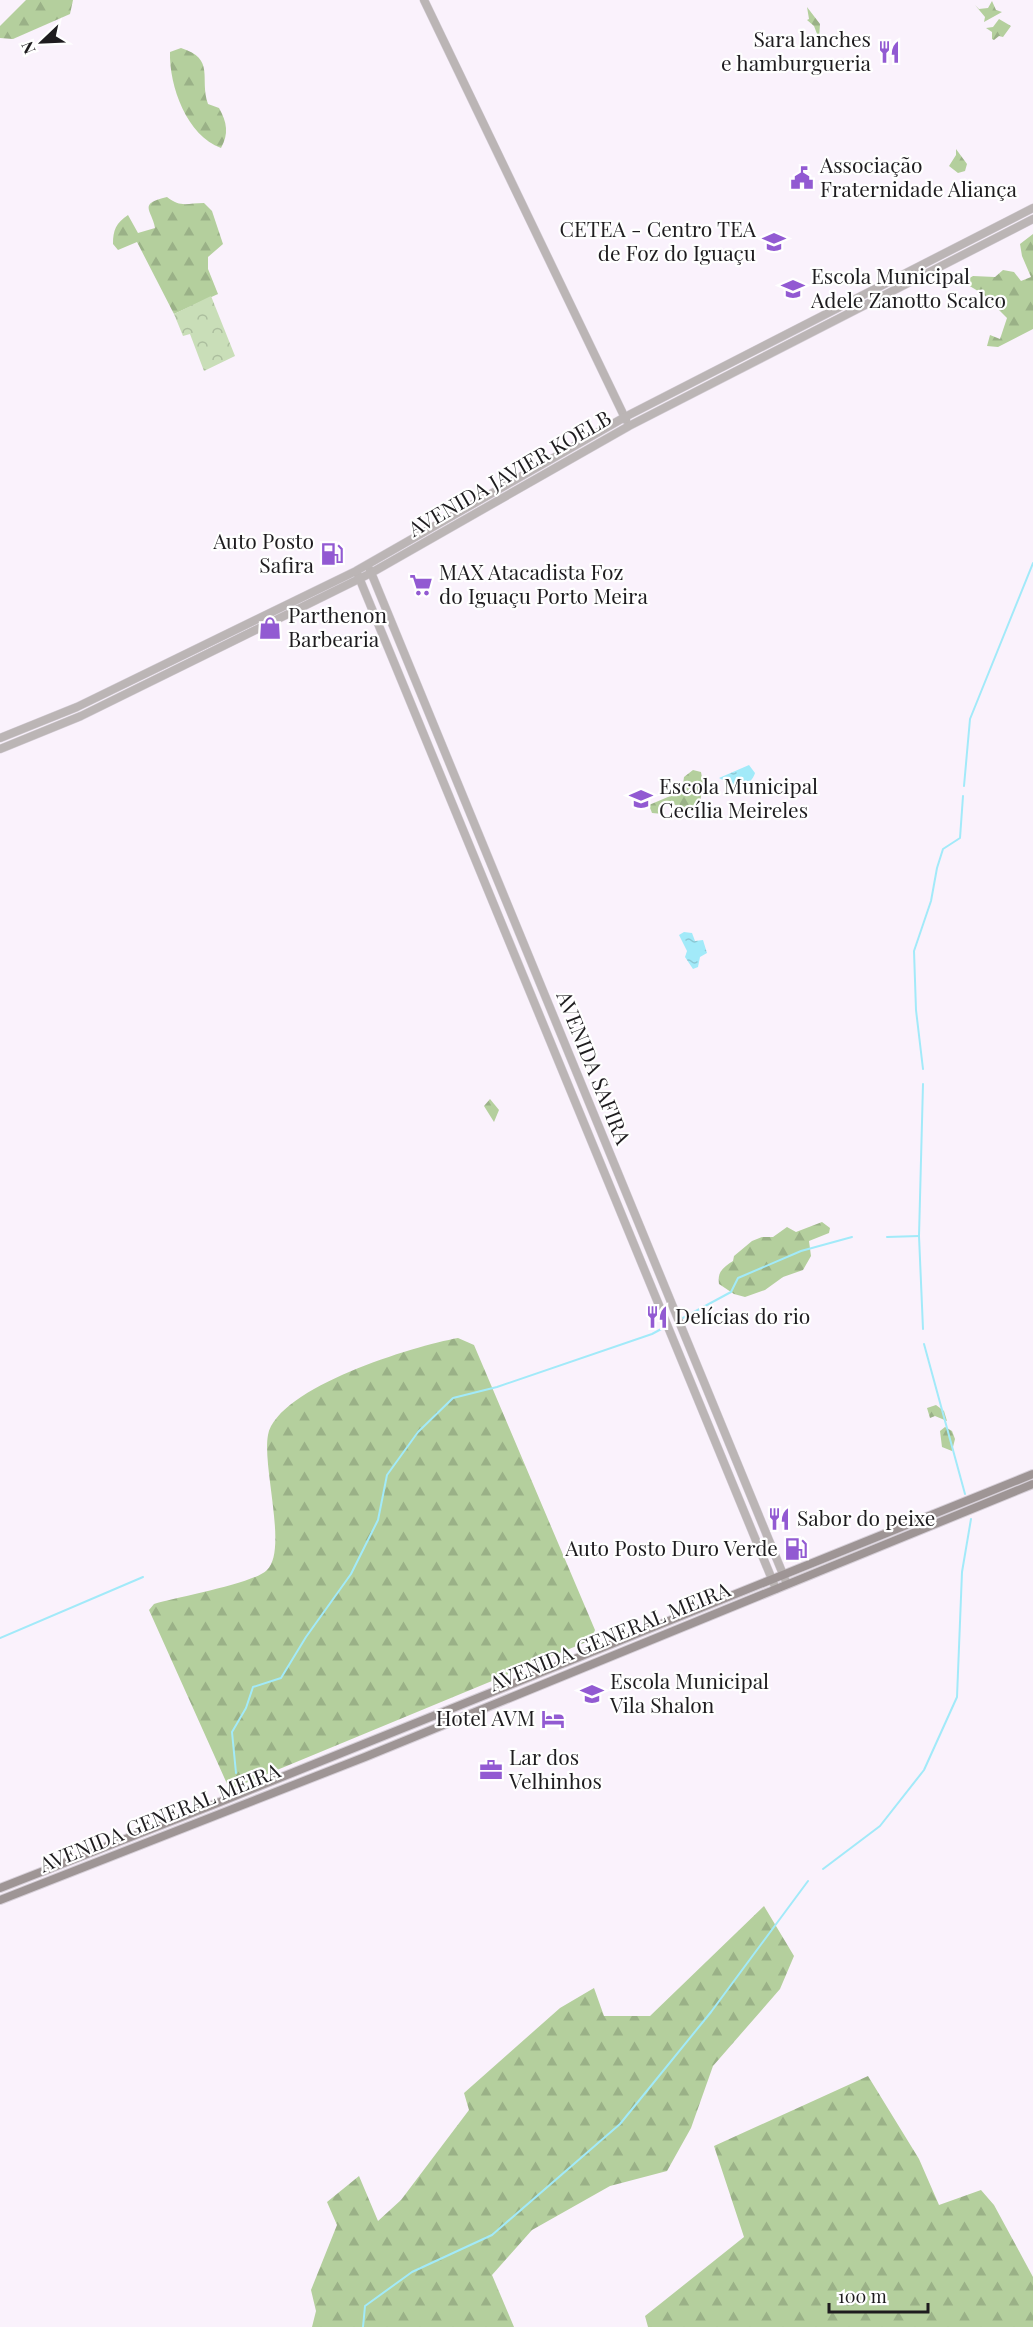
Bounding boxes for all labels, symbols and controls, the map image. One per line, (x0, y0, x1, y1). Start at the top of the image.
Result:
north arrow (12, 12, 72, 72)
place label: Sara lanches e hamburgueria (721, 24, 872, 76)
text: N (16, 38, 40, 57)
restaurant icon: Sara lanches e hamburgueria (876, 39, 902, 65)
place label: Associação Fraternidade Aliança (819, 150, 1017, 202)
public building icon: Associação Fraternidade Aliança (789, 165, 815, 191)
place label: CETEA - Centro TEA de Foz do Iguaçu (560, 214, 757, 266)
school or university icon: CETEA - Centro TEA de Foz do Iguaçu (761, 229, 787, 255)
place label: Escola Municipal Adele Zanotto Scalco (810, 261, 1006, 313)
school or university icon: Escola Municipal Adele Zanotto Scalco (780, 276, 806, 302)
street label: AVENIDA JAVIER KOELB (401, 403, 616, 542)
place label: Auto Posto Safira (212, 526, 315, 578)
fuel station icon: Auto Posto Safira (319, 541, 345, 567)
place label: MAX Atacadista Foz do Iguaçu Porto Meira (439, 557, 648, 609)
supermarket icon: MAX Atacadista Foz do Iguaçu Porto Meira (408, 572, 434, 598)
place label: Parthenon Barbearia (288, 600, 387, 652)
shop icon: Parthenon Barbearia (257, 615, 283, 641)
place label: Escola Municipal Cecília Meireles (659, 771, 818, 823)
school or university icon: Escola Municipal Cecília Meireles (628, 786, 654, 812)
street label: AVENIDA SAFIRA (551, 985, 639, 1149)
place label: Delícias do rio (675, 1301, 810, 1329)
restaurant icon: Delícias do rio (644, 1304, 670, 1330)
place label: Sabor do peixe (797, 1503, 935, 1531)
restaurant icon: Sabor do peixe (766, 1506, 792, 1532)
place label: Auto Posto Duro Verde (564, 1533, 778, 1561)
fuel station icon: Auto Posto Duro Verde (783, 1536, 809, 1562)
street label: AVENIDA GENERAL MEIRA (484, 1574, 735, 1697)
place label: Escola Municipal Vila Shalon (609, 1666, 769, 1718)
school or university icon: Escola Municipal Vila Shalon (579, 1681, 605, 1707)
place label: Hotel AVM (436, 1703, 535, 1731)
hotel icon: Hotel AVM (540, 1706, 566, 1732)
place label: Lar dos Velhinhos (508, 1742, 602, 1794)
street label: AVENIDA GENERAL MEIRA (34, 1755, 285, 1878)
office icon: Lar dos Velhinhos (478, 1757, 504, 1783)
scale bar (829, 2276, 928, 2314)
text: 100 m (838, 2284, 887, 2308)

